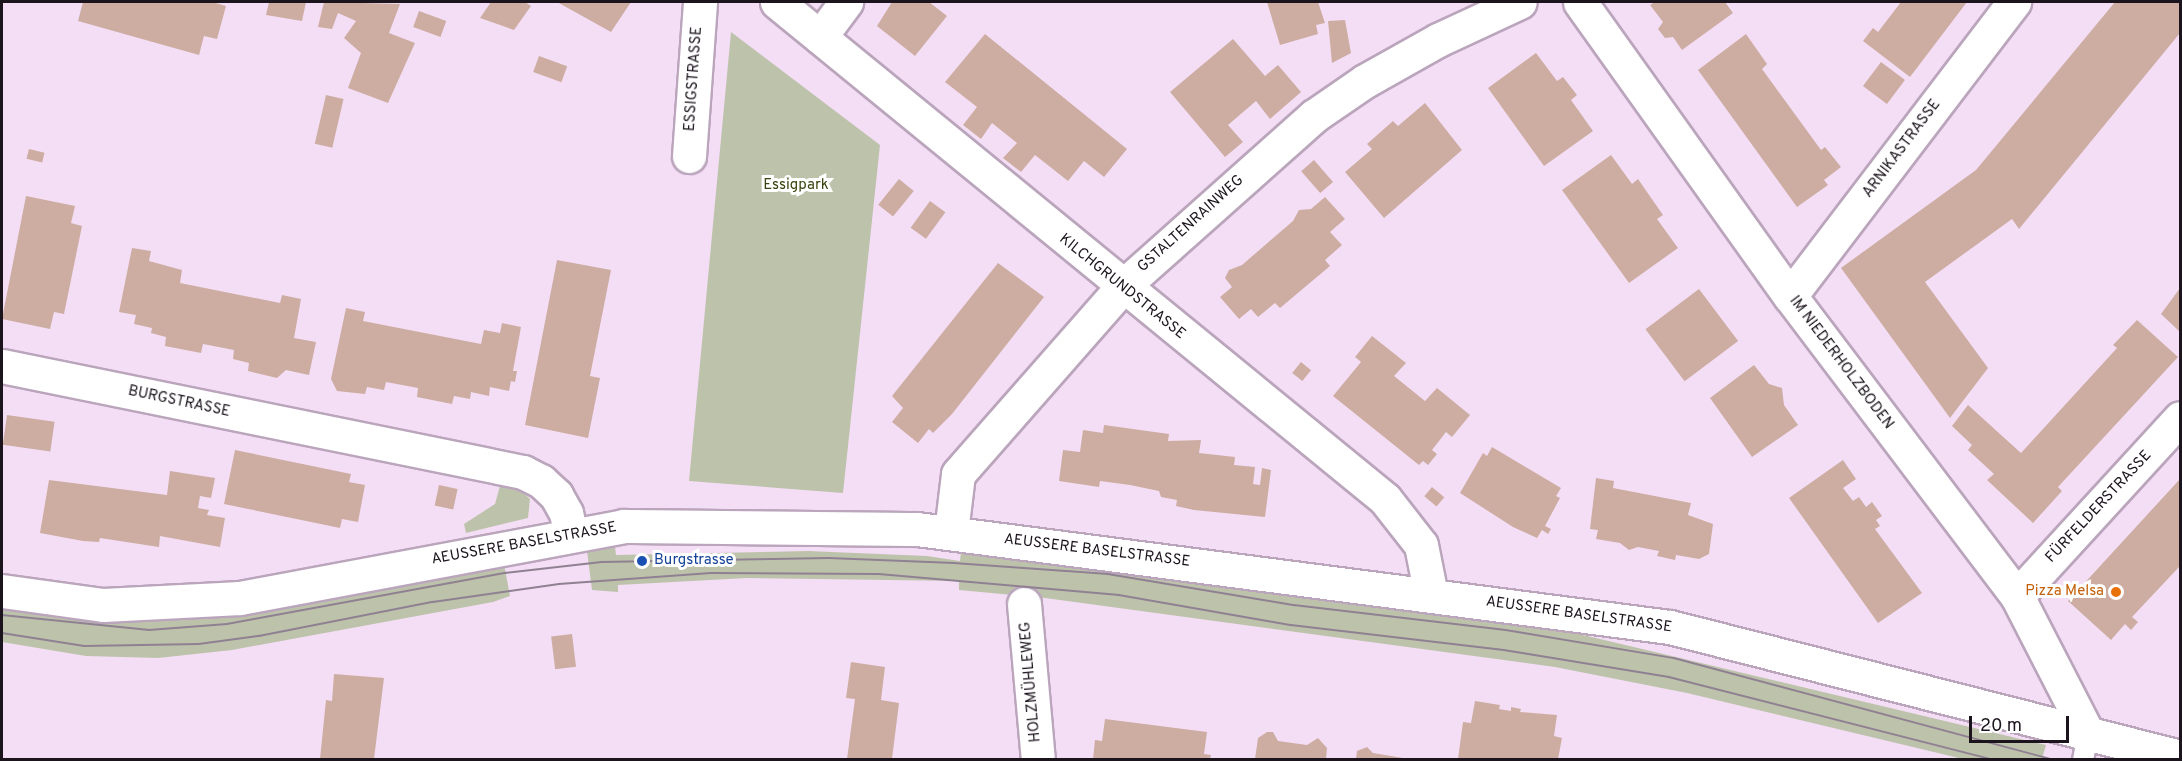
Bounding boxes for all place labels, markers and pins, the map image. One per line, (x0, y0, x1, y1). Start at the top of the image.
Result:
place label: Burgstrasse (654, 552, 734, 570)
marker: Burgstrasse (635, 554, 649, 568)
place label: Pizza Melsa (2025, 583, 2104, 601)
marker: Pizza Melsa (2109, 585, 2123, 599)

